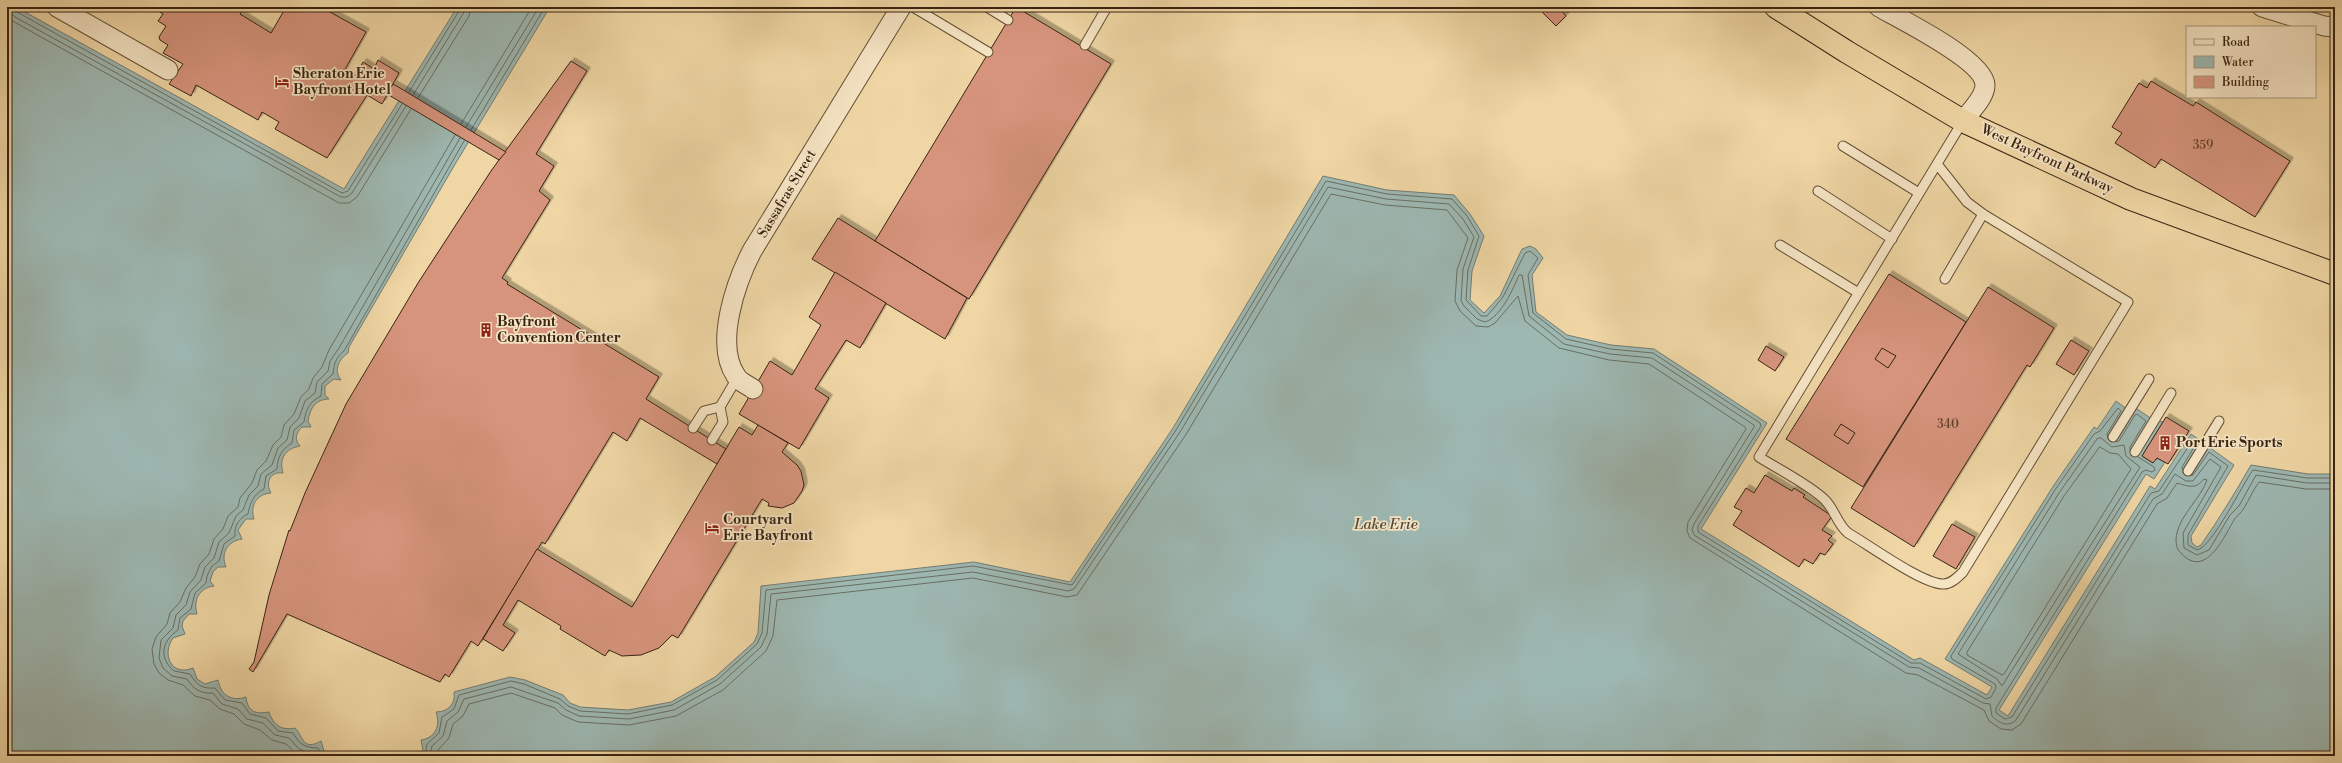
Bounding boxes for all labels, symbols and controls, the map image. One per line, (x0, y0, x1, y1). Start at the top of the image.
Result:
legend (2186, 26, 2316, 98)
text: Road (2222, 35, 2250, 50)
text: Water (2221, 55, 2254, 70)
place label: Sheraton Erie Bayfront Hotel (293, 65, 391, 99)
hotel icon: Sheraton Erie Bayfront Hotel (274, 74, 290, 90)
text: Building (2221, 75, 2270, 90)
street label: West Bayfront Parkway (1977, 120, 2116, 198)
house number: 359 (2193, 138, 2213, 153)
street label: Sassafras Street (754, 147, 820, 241)
place label: Bayfront Convention Center (497, 313, 621, 347)
building icon: Bayfront Convention Center (478, 322, 494, 338)
house number: 340 (1937, 417, 1959, 432)
place label: Port Erie Sports (2176, 434, 2283, 452)
building icon: Port Erie Sports (2157, 435, 2173, 451)
place label: Courtyard Erie Bayfront (723, 511, 814, 545)
water label: Lake Erie (1353, 515, 1418, 534)
hotel icon: Courtyard Erie Bayfront (704, 520, 720, 536)

